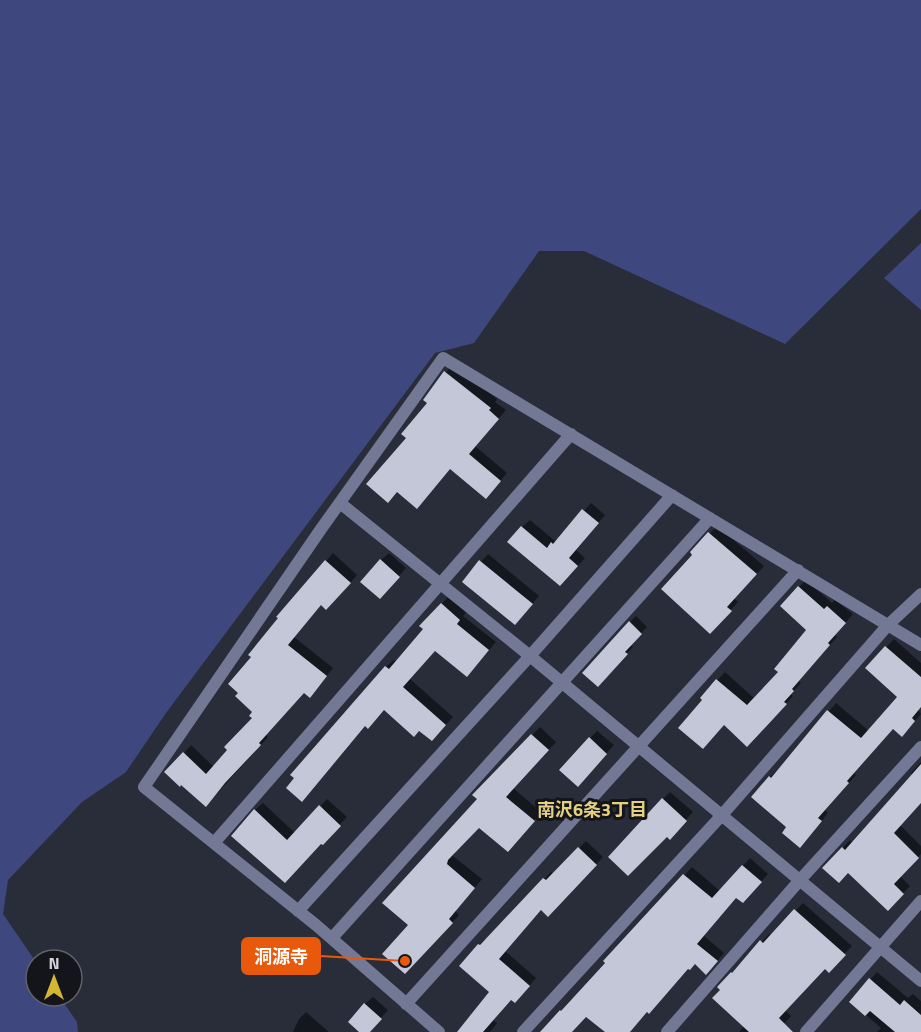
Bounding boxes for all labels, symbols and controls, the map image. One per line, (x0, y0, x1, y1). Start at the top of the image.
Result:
district label: 南沢6条3丁目 (537, 796, 647, 823)
callout: 洞源寺 (242, 938, 320, 974)
text: 洞源寺 (254, 943, 308, 970)
north arrow (24, 948, 84, 1008)
text: N (48, 951, 60, 975)

